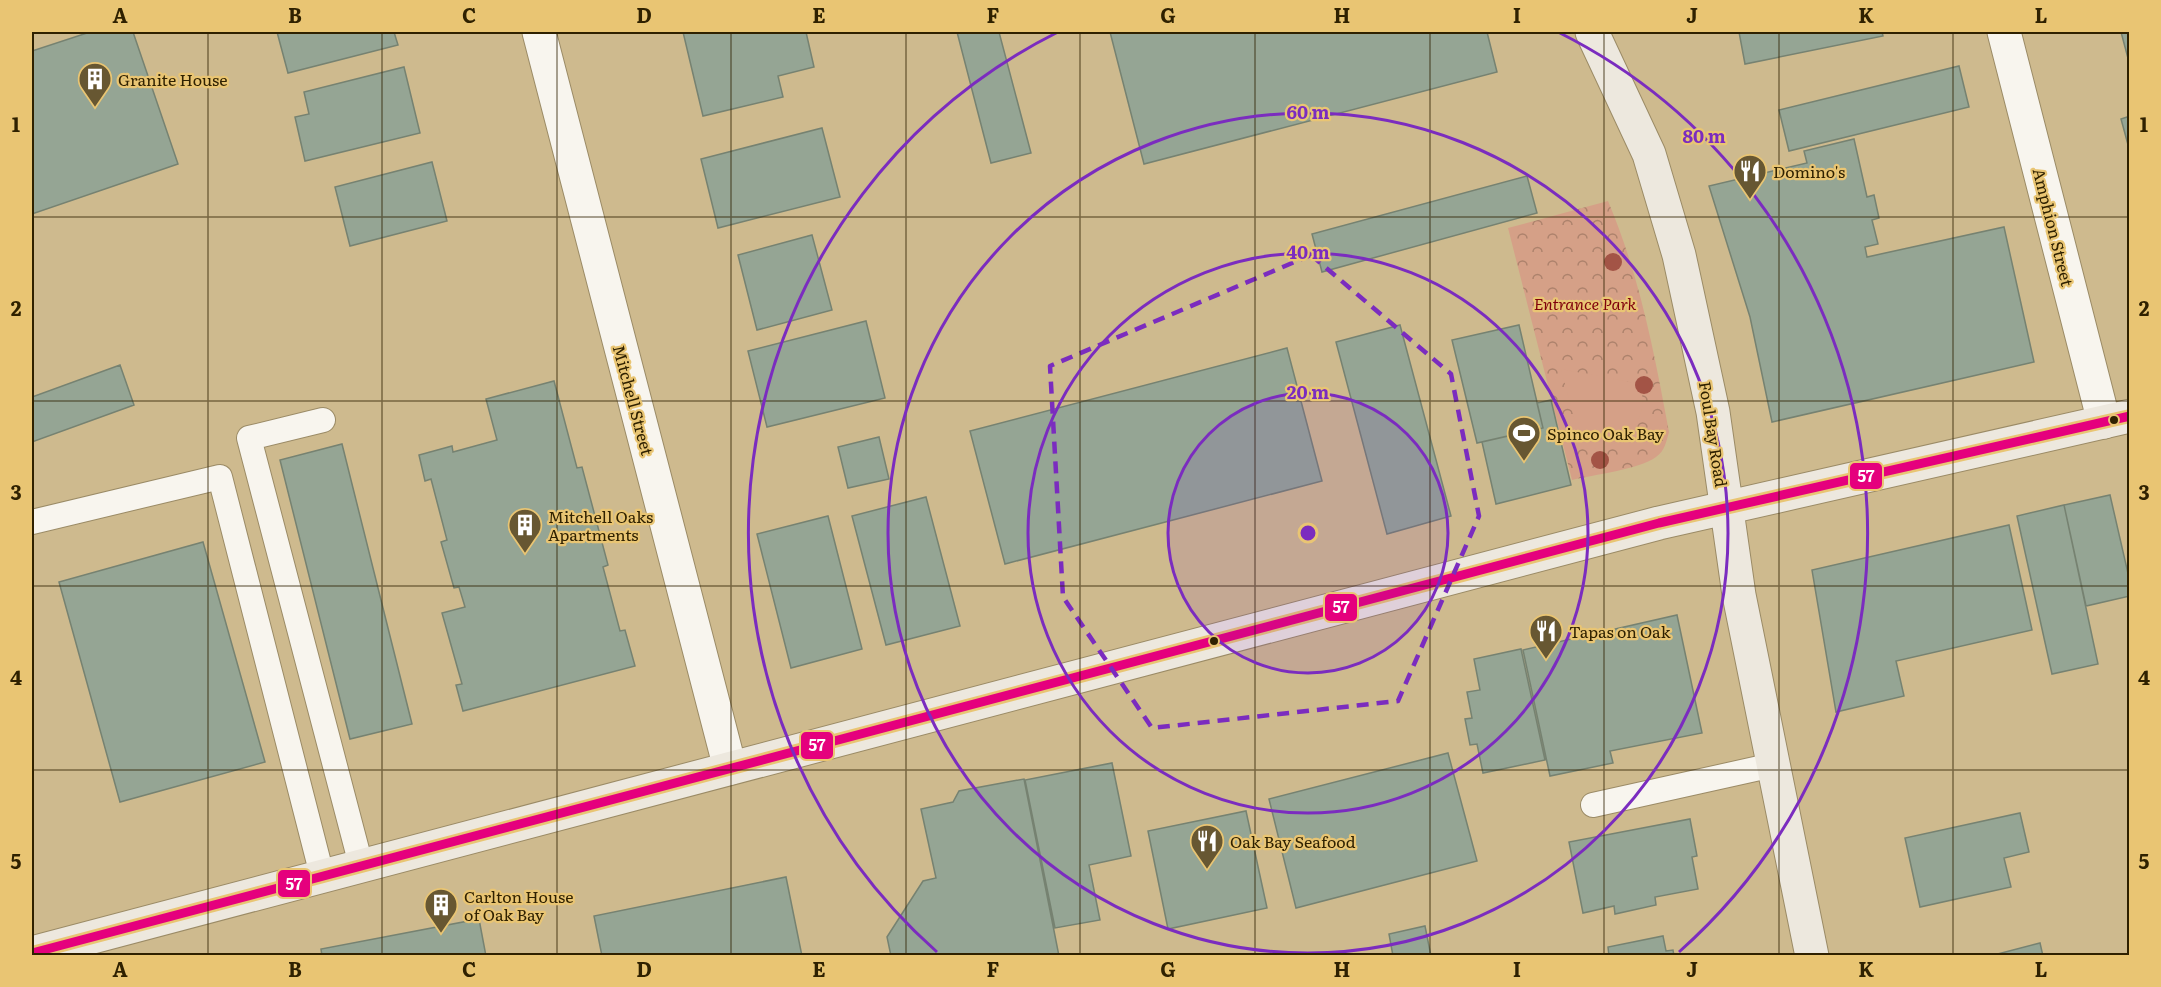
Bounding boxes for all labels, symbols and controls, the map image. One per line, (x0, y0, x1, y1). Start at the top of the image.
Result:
text: A (112, 0, 128, 29)
text: B (288, 0, 302, 29)
text: C (462, 0, 476, 29)
text: D (636, 0, 652, 29)
text: E (812, 0, 826, 29)
text: F (987, 0, 1000, 29)
text: G (1160, 0, 1176, 29)
text: H (1334, 0, 1350, 29)
text: I (1513, 0, 1521, 29)
text: J (1686, 0, 1698, 29)
text: K (1858, 0, 1874, 29)
text: L (2035, 0, 2048, 29)
building icon: Granite House (77, 61, 113, 108)
place label: Granite House (118, 67, 228, 91)
text: 60 m (1286, 98, 1330, 125)
text: 1 (12, 108, 20, 138)
text: 1 (2140, 108, 2148, 138)
text: 80 m (1682, 122, 1726, 149)
restaurant icon: Domino's (1732, 153, 1768, 200)
place label: Domino's (1773, 159, 1845, 183)
street label: Amphion Street (2028, 165, 2080, 289)
text: 40 m (1286, 238, 1330, 265)
park label: Entrance Park (1534, 291, 1636, 315)
text: 2 (11, 292, 22, 322)
text: 2 (2139, 292, 2150, 322)
street label: Mitchell Street (608, 342, 660, 458)
text: 20 m (1287, 378, 1329, 405)
street label: Foul Bay Road (1694, 379, 1734, 489)
unlabelled marker (2108, 414, 2120, 426)
sports icon: Spinco Oak Bay (1506, 415, 1542, 462)
place label: Spinco Oak Bay (1547, 421, 1665, 445)
line badge: 57 (1849, 462, 1883, 490)
text: 57 (1857, 463, 1875, 487)
text: 3 (10, 476, 22, 506)
text: 3 (2138, 476, 2150, 506)
place label: Mitchell Oaks Apartments (548, 504, 653, 546)
building icon: Mitchell Oaks Apartments (507, 507, 543, 554)
centre of rings (1298, 523, 1318, 543)
line badge: 57 (1324, 593, 1358, 622)
text: 57 (1332, 594, 1350, 618)
restaurant icon: Tapas on Oak (1528, 613, 1564, 660)
place label: Tapas on Oak (1569, 619, 1671, 643)
unlabelled marker (1208, 635, 1220, 647)
text: 4 (10, 661, 22, 691)
text: 4 (2138, 661, 2150, 691)
line badge: 57 (800, 731, 834, 760)
text: 57 (808, 732, 826, 756)
restaurant icon: Oak Bay Seafood (1189, 823, 1225, 870)
place label: Oak Bay Seafood (1230, 829, 1356, 853)
text: 5 (11, 845, 22, 875)
text: 5 (2139, 845, 2150, 875)
line badge: 57 (277, 869, 311, 898)
text: 57 (285, 871, 303, 895)
place label: Carlton House of Oak Bay (464, 884, 574, 926)
building icon: Carlton House of Oak Bay (423, 887, 459, 934)
text: A (112, 953, 128, 983)
text: B (288, 953, 302, 983)
text: C (462, 953, 476, 983)
text: D (636, 953, 652, 983)
text: E (812, 953, 826, 983)
text: F (987, 953, 1000, 983)
text: G (1160, 953, 1176, 983)
text: H (1334, 953, 1350, 983)
text: I (1513, 953, 1521, 983)
text: J (1686, 953, 1698, 983)
text: K (1858, 953, 1874, 983)
text: L (2035, 953, 2048, 983)

